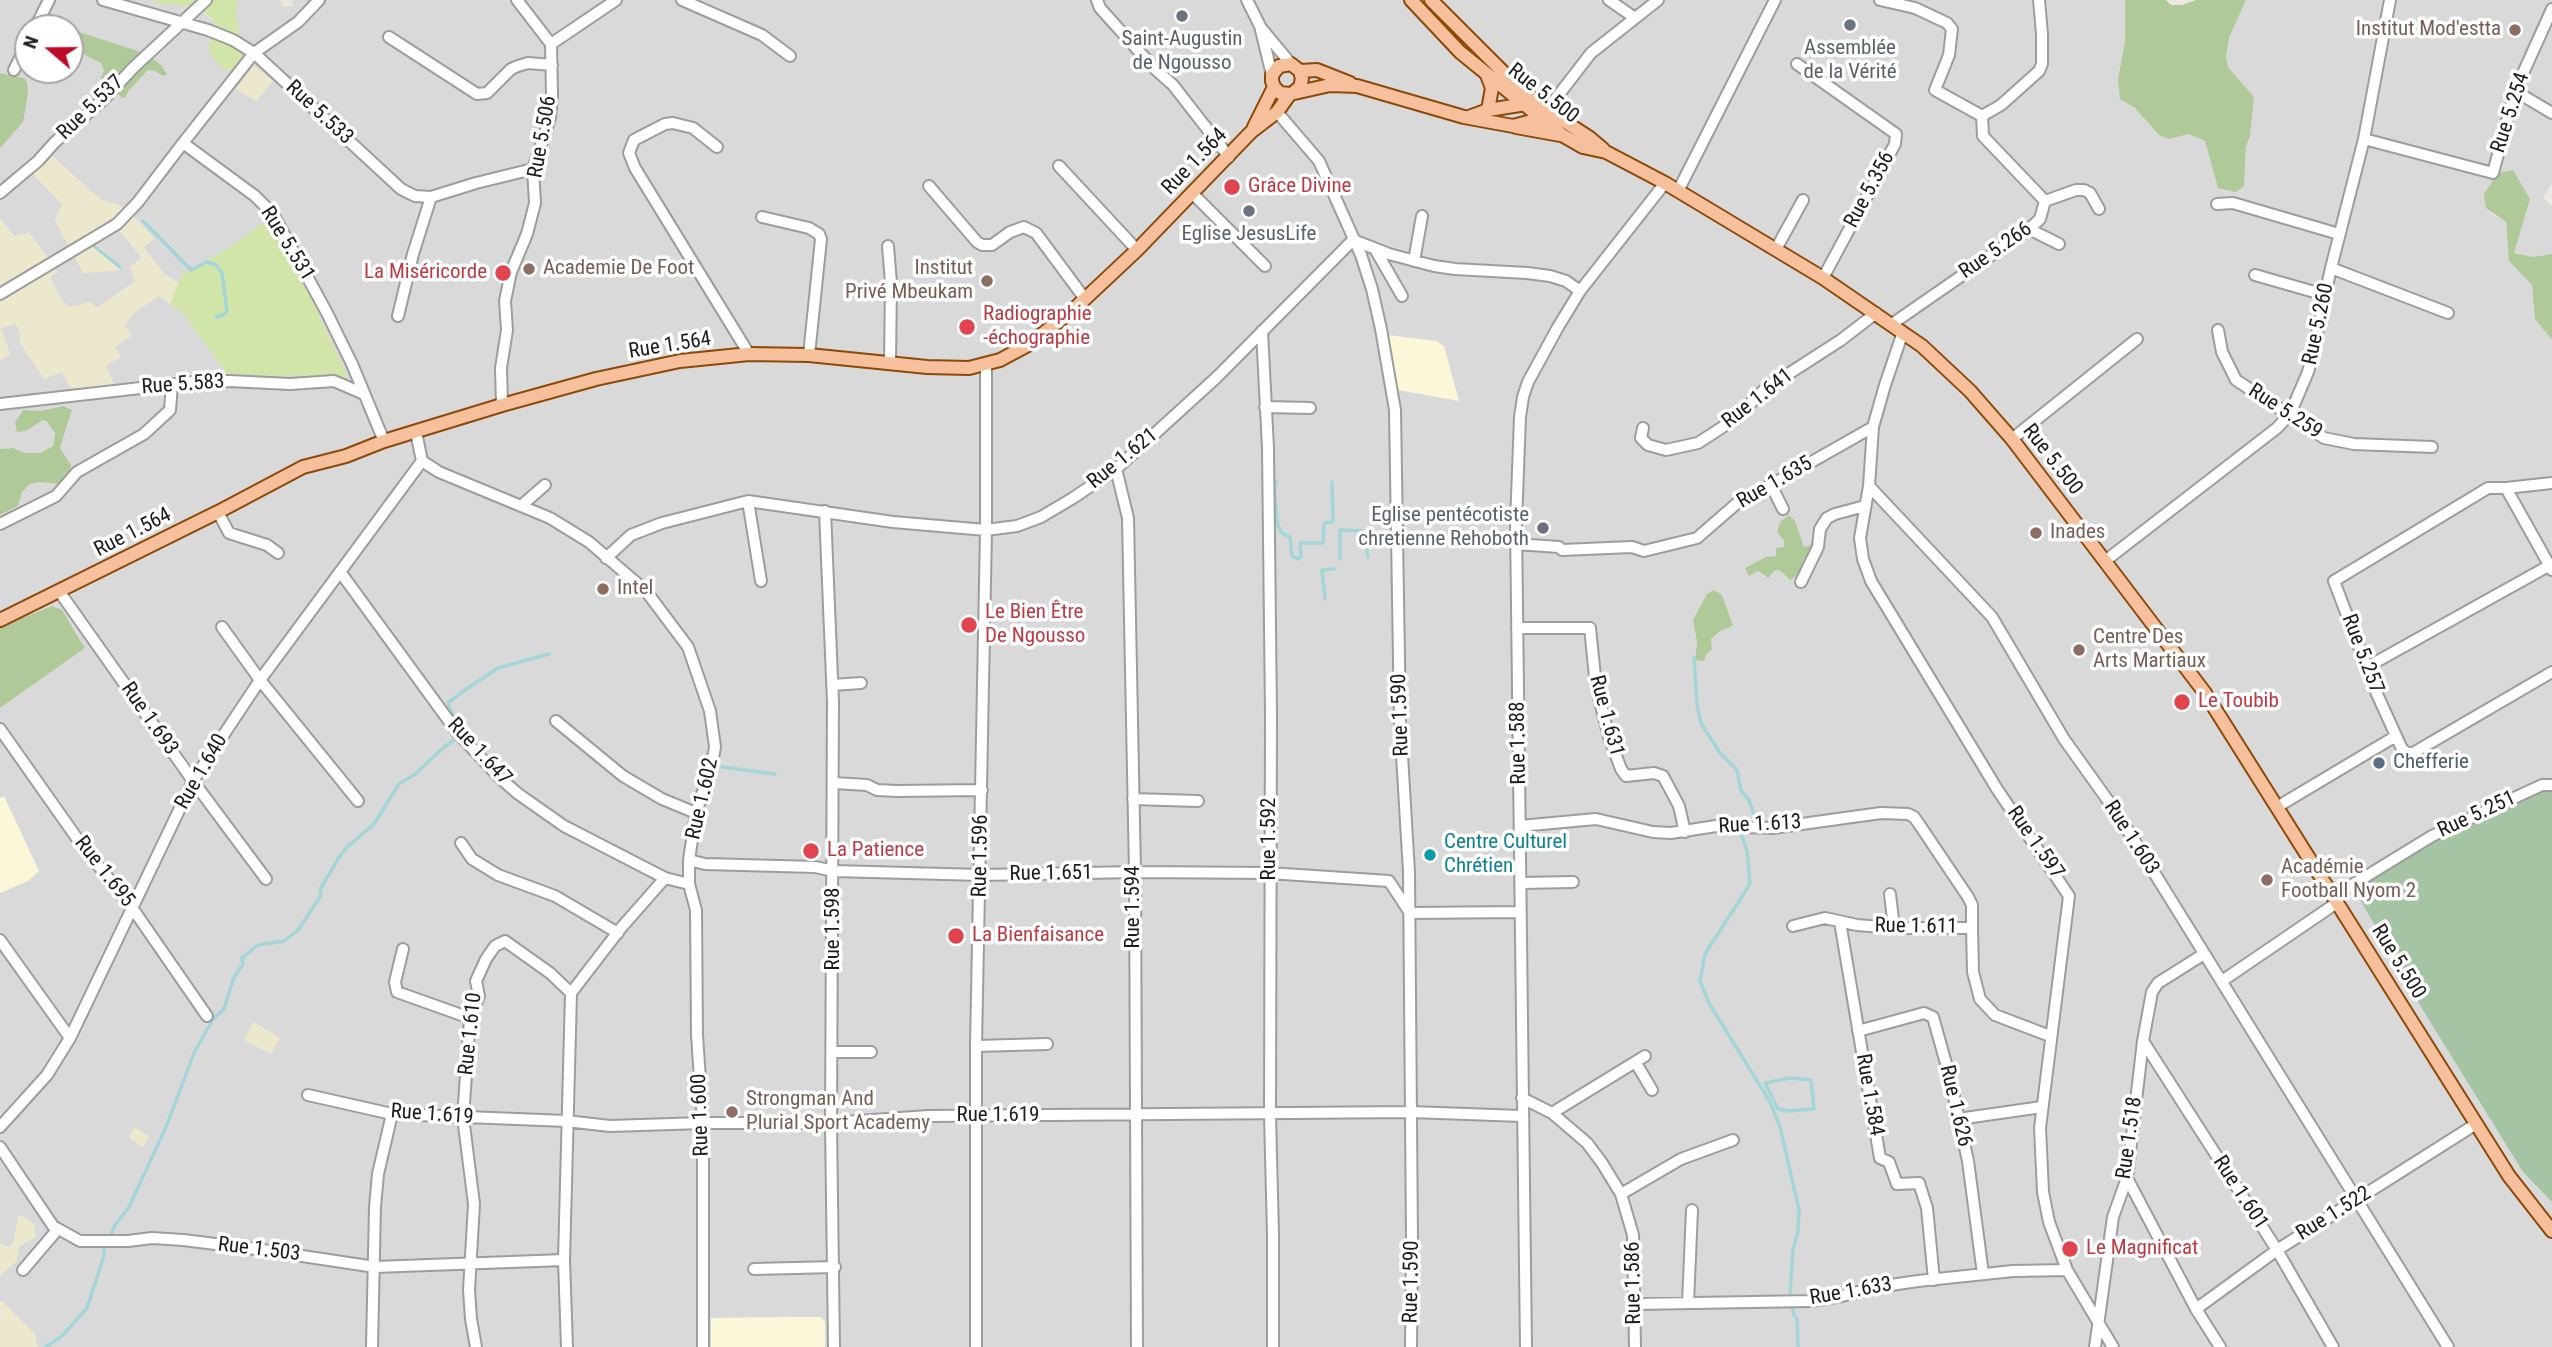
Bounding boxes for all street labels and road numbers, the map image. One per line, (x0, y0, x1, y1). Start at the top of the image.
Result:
street label: Rue 5.500 (1503, 59, 1583, 129)
street label: Rue 5.537 (52, 70, 130, 146)
street label: Rue 5.254 (2486, 70, 2536, 156)
street label: Rue 5.533 (280, 75, 358, 151)
street label: Rue 5.506 (523, 94, 563, 180)
street label: Rue 1.564 (1157, 123, 1233, 201)
street label: Rue 5.356 (1839, 147, 1901, 233)
street label: Rue 5.531 (254, 202, 320, 286)
street label: Rue 5.266 (1955, 217, 2037, 285)
street label: Rue 5.260 (2298, 281, 2340, 367)
street label: Rue 1.564 (627, 327, 713, 365)
street label: Rue 1.641 (1718, 364, 1798, 434)
street label: Rue 5.583 (141, 370, 225, 400)
street label: Rue 5.259 (2243, 379, 2327, 445)
street label: Rue 5.500 (2017, 420, 2087, 500)
street label: Rue 1.621 (1083, 423, 1163, 495)
street label: Rue 1.635 (1733, 451, 1817, 515)
street label: Rue 1.564 (90, 503, 176, 563)
street label: Rue 5.257 (2335, 611, 2389, 697)
street label: Rue 1.590 (1387, 673, 1415, 757)
street label: Rue 1.631 (1583, 673, 1629, 759)
street label: Rue 1.693 (115, 678, 183, 760)
street label: Rue 1.588 (1506, 701, 1532, 785)
street label: Rue 1.647 (441, 713, 517, 791)
street label: Rue 1.640 (170, 730, 234, 814)
street label: Rue 1.602 (681, 756, 725, 842)
street label: Rue 5.251 (2434, 786, 2520, 844)
street label: Rue 1.603 (2098, 796, 2164, 880)
street label: Rue 1.592 (1257, 798, 1283, 880)
street label: Rue 1.597 (2001, 802, 2069, 884)
street label: Rue 1.613 (1718, 810, 1802, 840)
street label: Rue 1.596 (968, 814, 994, 898)
street label: Rue 1.695 (69, 832, 139, 912)
street label: Rue 1.651 (1009, 861, 1093, 887)
street label: Rue 1.594 (1121, 866, 1147, 948)
street label: Rue 1.598 (821, 888, 847, 970)
street label: Rue 1.611 (1874, 914, 1958, 940)
street label: Rue 5.500 (2365, 920, 2431, 1004)
street label: Rue 1.610 (454, 991, 488, 1077)
street label: Rue 1.584 (1849, 1052, 1889, 1138)
street label: Rue 1.626 (1933, 1063, 1977, 1149)
street label: Rue 1.600 (687, 1073, 715, 1157)
street label: Rue 1.518 (2112, 1095, 2148, 1181)
street label: Rue 1.619 (390, 1100, 474, 1130)
street label: Rue 1.619 (957, 1103, 1039, 1129)
street label: Rue 1.601 (2207, 1151, 2273, 1235)
street label: Rue 1.522 (2292, 1181, 2376, 1247)
street label: Rue 1.503 (216, 1232, 302, 1268)
street label: Rue 1.590 (1399, 1240, 1425, 1324)
street label: Rue 1.586 (1621, 1241, 1647, 1325)
street label: Rue 1.633 (1808, 1272, 1894, 1312)

